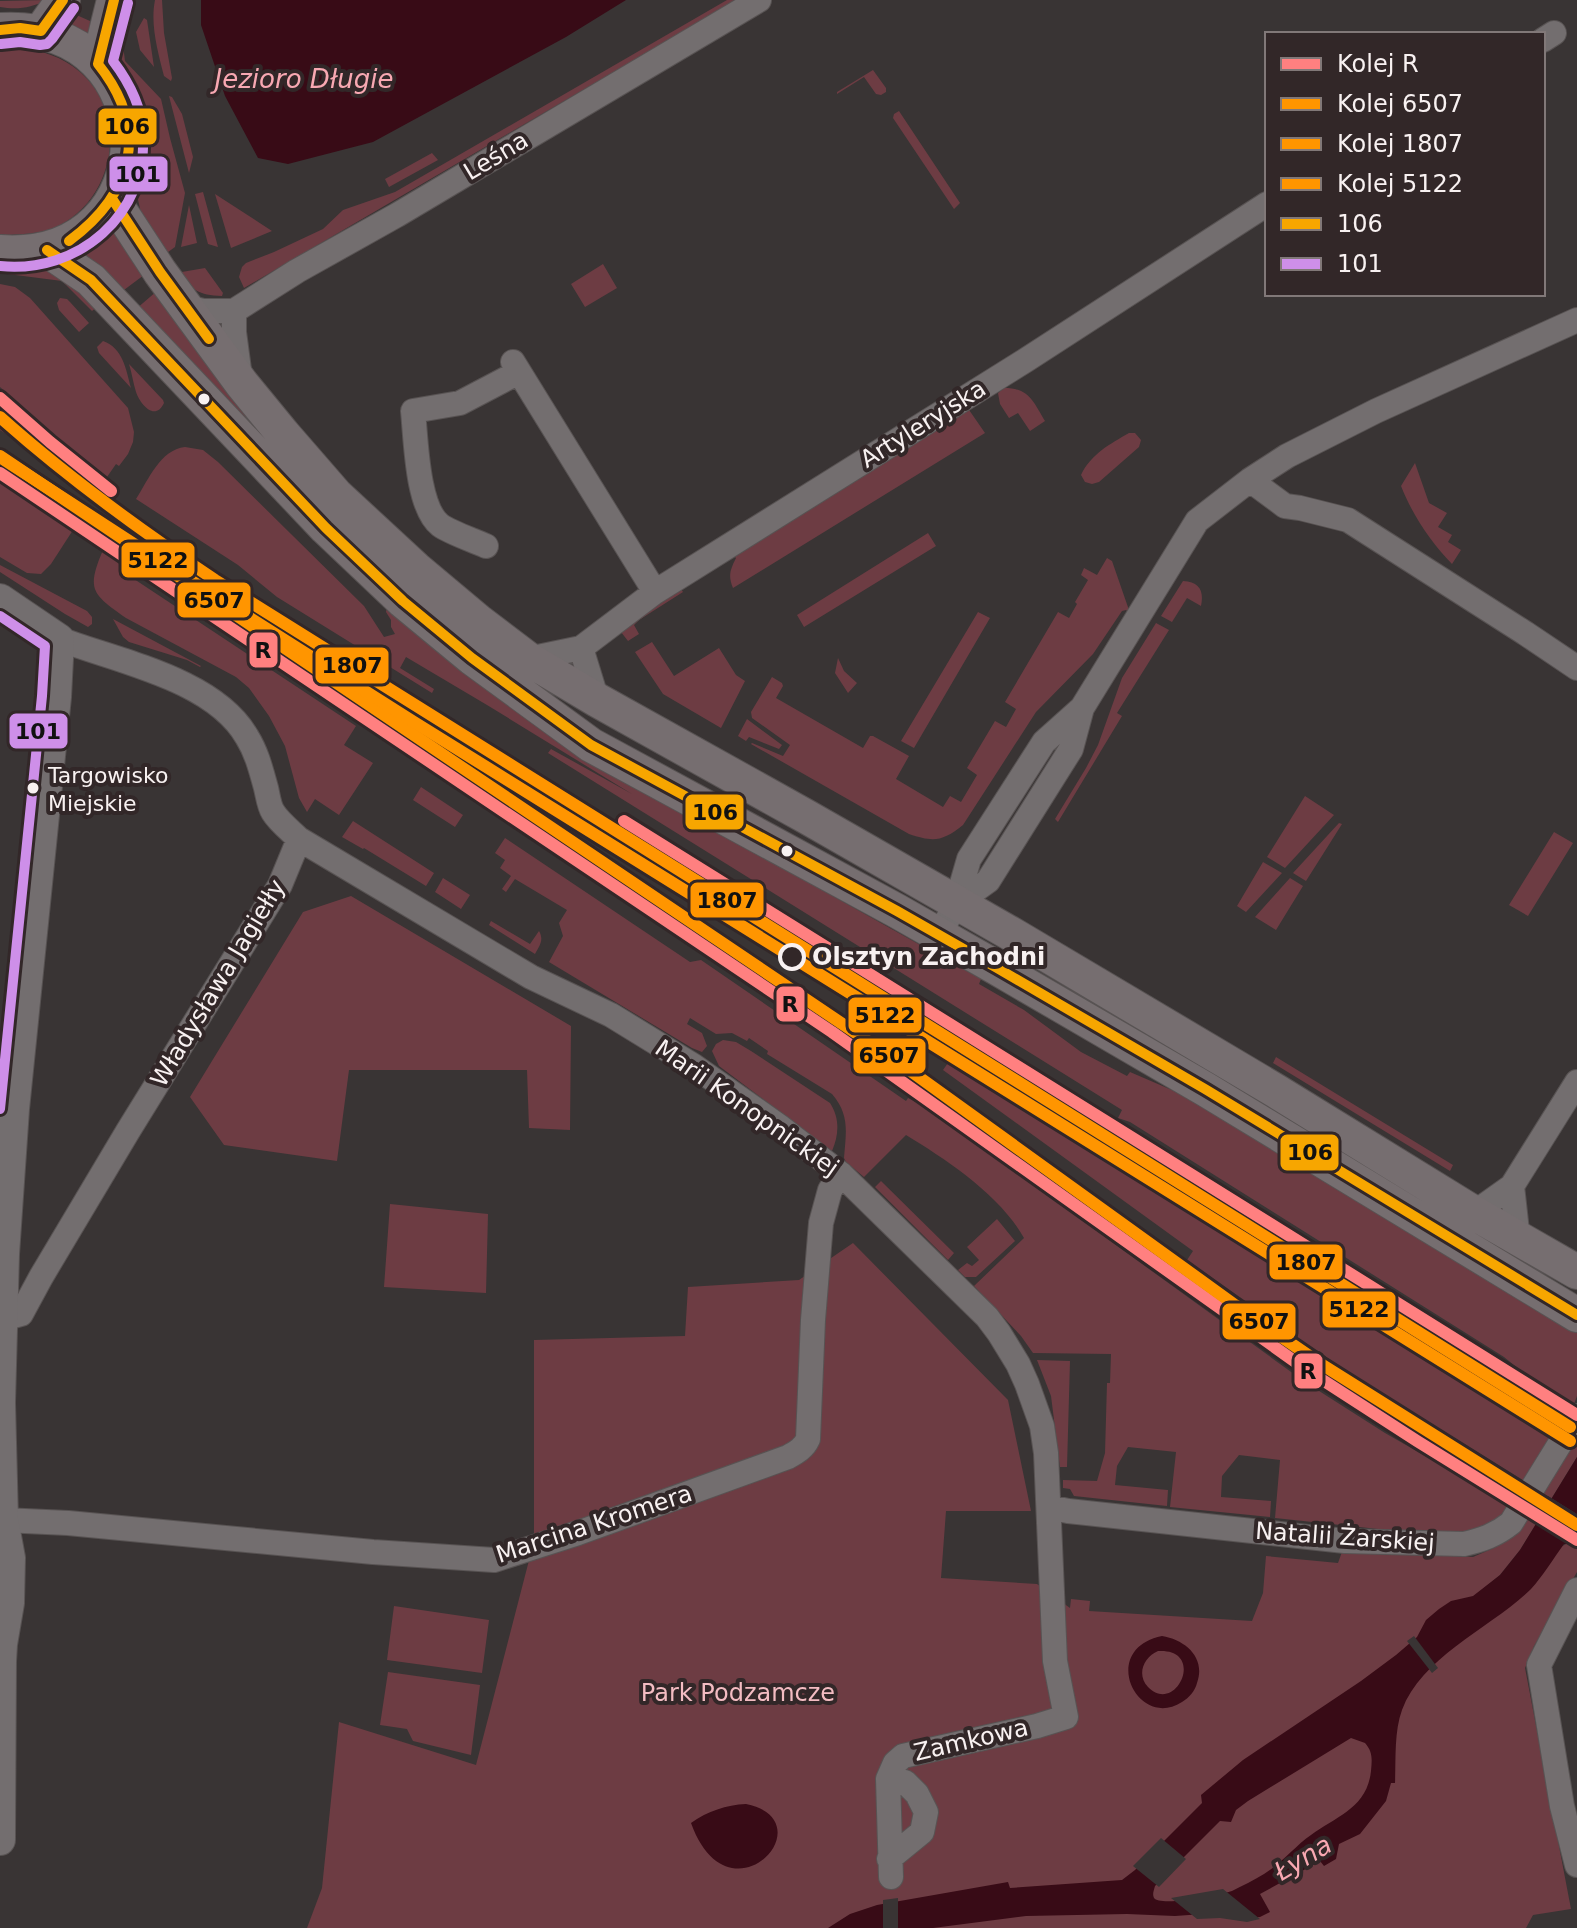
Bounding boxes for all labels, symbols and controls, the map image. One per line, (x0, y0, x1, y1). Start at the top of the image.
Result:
legend (1265, 32, 1545, 296)
text: Kolej R (1337, 50, 1419, 78)
water label: Jezioro Długie (210, 64, 394, 94)
text: Kolej 6507 (1337, 90, 1463, 118)
line badge: 106 (97, 107, 158, 146)
text: 106 (104, 114, 150, 139)
street label: Leśna (459, 126, 533, 186)
text: Kolej 1807 (1337, 130, 1463, 158)
line badge: 101 (108, 155, 169, 193)
text: 101 (115, 162, 161, 187)
text: Kolej 5122 (1337, 170, 1463, 198)
text: 106 (1337, 210, 1383, 238)
text: 101 (1337, 250, 1383, 278)
street label: Artyleryjska (855, 374, 991, 474)
unlabelled marker (196, 391, 212, 407)
line badge: 5122 (120, 541, 196, 579)
text: 5122 (127, 548, 189, 573)
line badge: 6507 (176, 581, 252, 619)
text: 6507 (183, 588, 245, 613)
line badge: R (248, 631, 279, 669)
text: R (255, 638, 272, 663)
line badge: 1807 (314, 646, 390, 685)
text: 1807 (321, 653, 383, 678)
line badge: 101 (8, 712, 69, 750)
text: 101 (15, 719, 61, 744)
place label: Targowisko Miejskie (47, 763, 168, 816)
marker: Targowisko Miejskie (25, 780, 41, 796)
line badge: 106 (684, 793, 745, 831)
text: 106 (692, 800, 738, 825)
unlabelled marker (779, 843, 795, 859)
street label: Władysława Jagiełły (145, 874, 291, 1092)
line badge: 1807 (689, 881, 765, 919)
text: 1807 (696, 888, 758, 913)
place label: Olsztyn Zachodni (812, 943, 1045, 971)
marker: Olsztyn Zachodni (779, 944, 805, 970)
line badge: R (775, 985, 806, 1023)
text: R (782, 992, 799, 1017)
line badge: 5122 (847, 996, 923, 1034)
text: 5122 (854, 1003, 916, 1028)
street label: Marii Konopnickiej (650, 1034, 844, 1182)
line badge: 6507 (852, 1037, 927, 1075)
text: 6507 (858, 1043, 920, 1068)
line badge: 106 (1279, 1133, 1340, 1172)
text: 106 (1287, 1140, 1333, 1165)
line badge: 1807 (1268, 1243, 1344, 1281)
text: 1807 (1275, 1250, 1337, 1275)
line badge: 5122 (1321, 1290, 1397, 1329)
text: 5122 (1328, 1297, 1390, 1322)
line badge: 6507 (1221, 1302, 1297, 1341)
text: 6507 (1228, 1309, 1290, 1334)
line badge: R (1293, 1352, 1324, 1390)
text: R (1300, 1359, 1317, 1384)
street label: Marcina Kromera (492, 1479, 696, 1569)
street label: Natalii Żarskiej (1254, 1516, 1436, 1557)
park label: Park Podzamcze (641, 1679, 835, 1707)
street label: Zamkowa (911, 1713, 1031, 1767)
water label: Łyna (1268, 1829, 1337, 1887)

